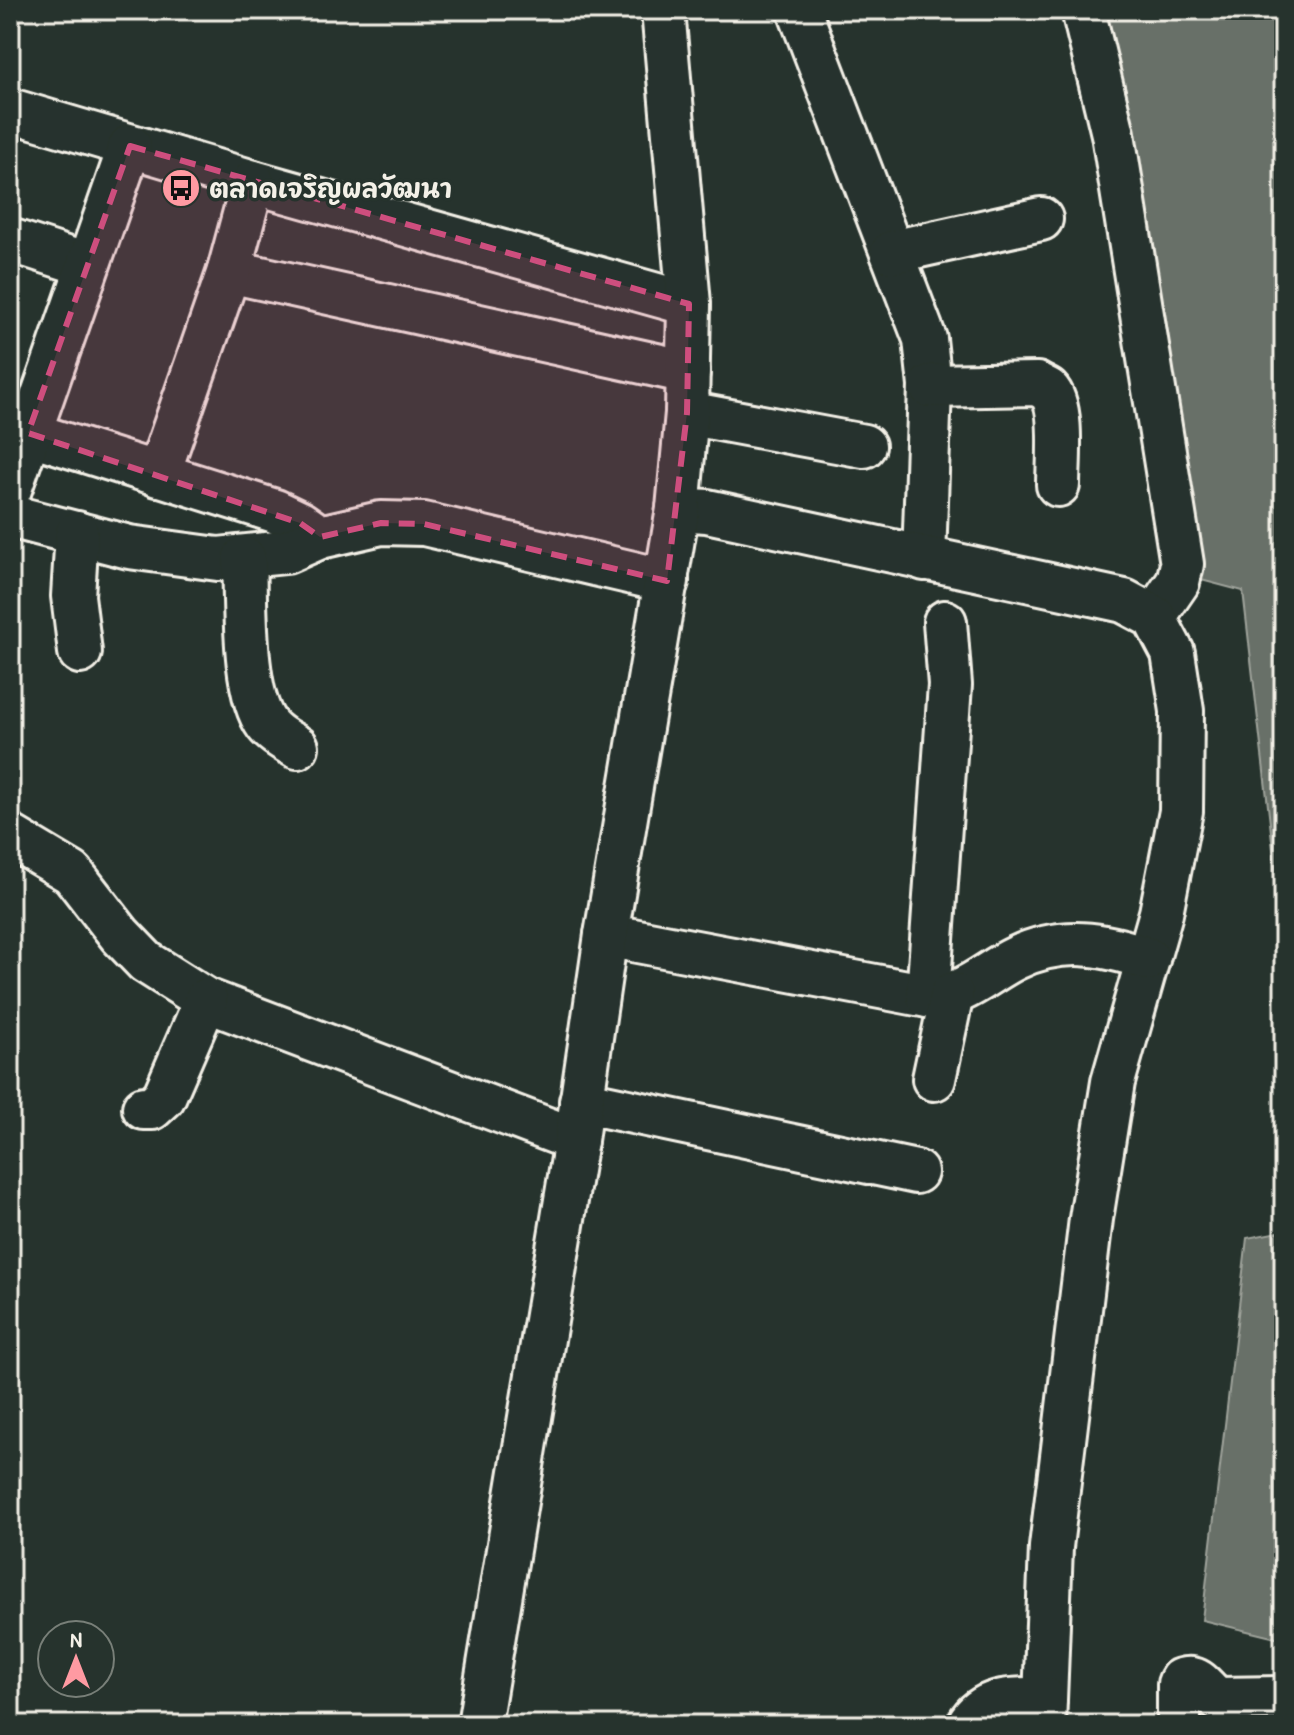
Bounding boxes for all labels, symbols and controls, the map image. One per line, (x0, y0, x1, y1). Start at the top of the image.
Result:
bus stop icon: ตลาดเจริญผลวัฒนา (160, 167, 202, 209)
place label: ตลาดเจริญผลวัฒนา (209, 171, 452, 206)
north arrow (36, 1619, 116, 1699)
text: N (70, 1624, 82, 1654)

